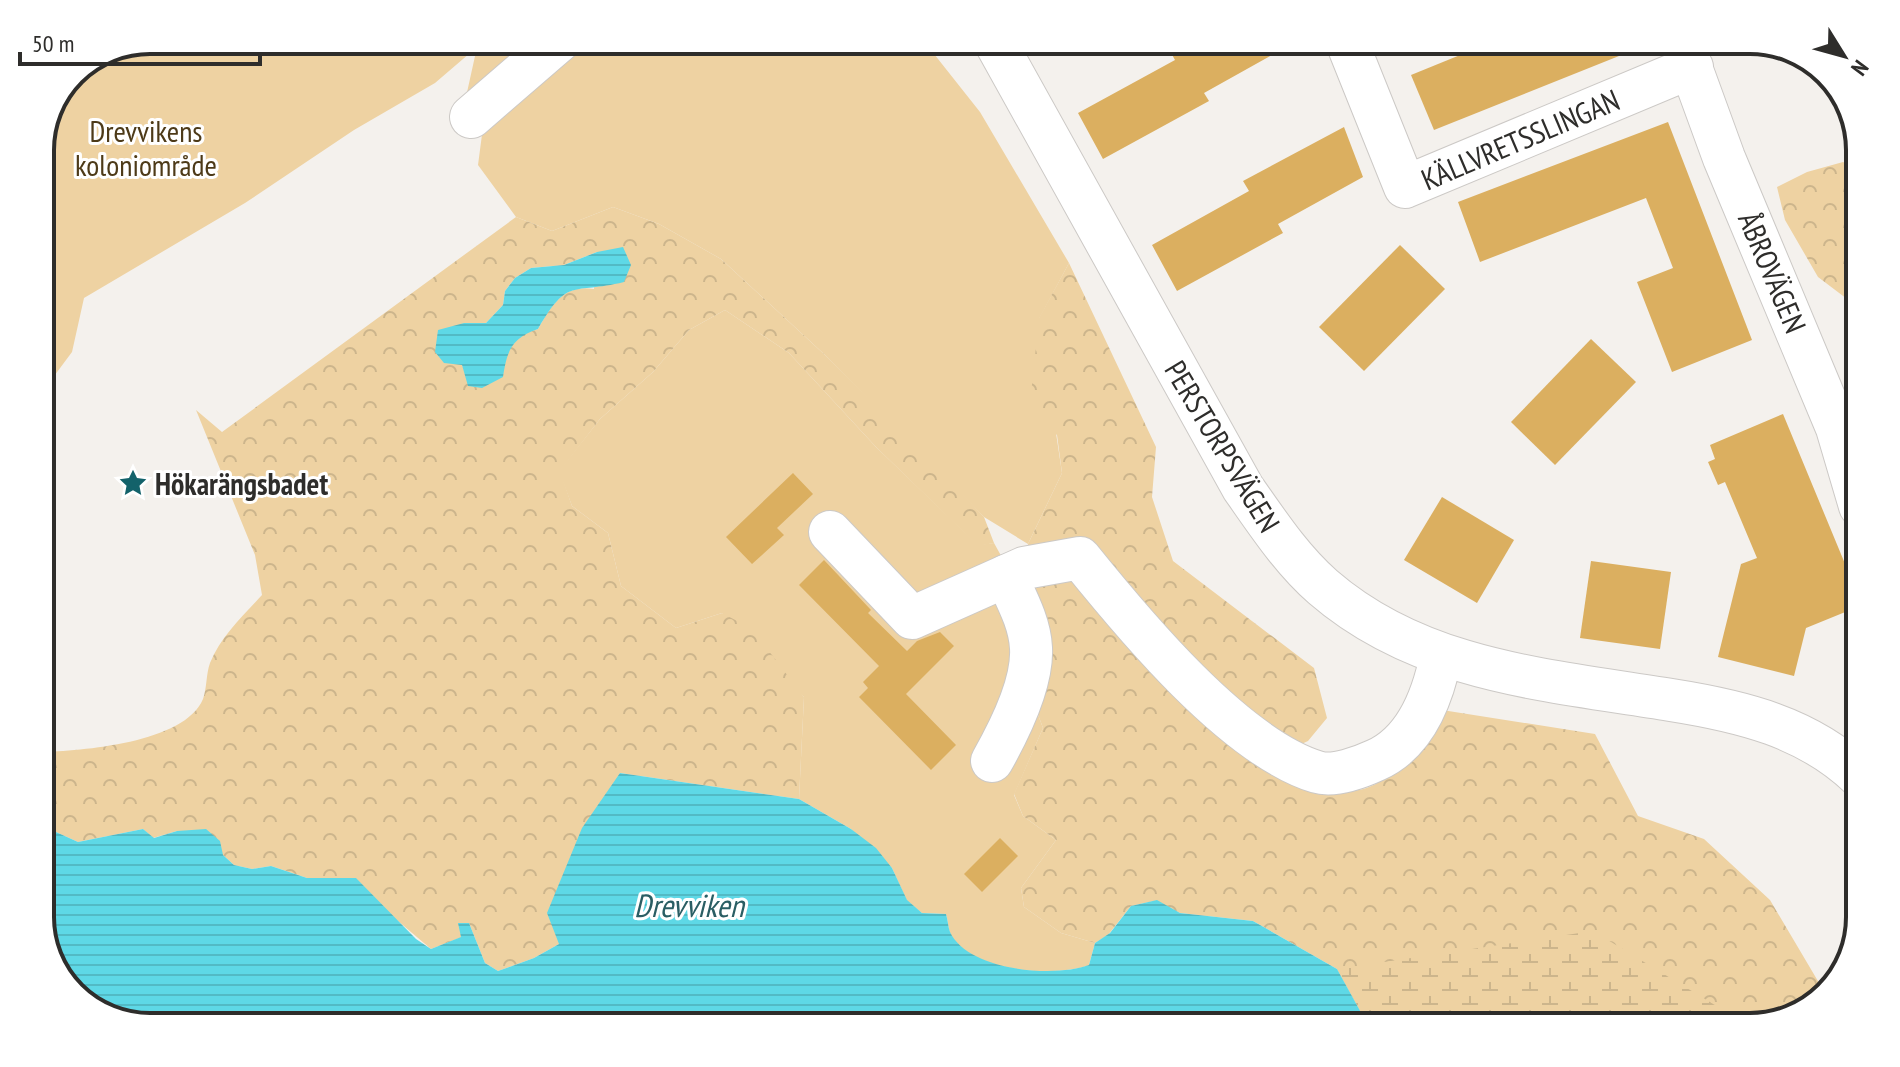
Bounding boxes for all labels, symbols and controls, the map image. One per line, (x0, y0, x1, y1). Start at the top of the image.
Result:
scale bar (20, 16, 260, 66)
north arrow (1804, 16, 1884, 96)
text: 50 m (32, 28, 74, 59)
text: N (1845, 55, 1875, 81)
street label: KÄLLVRETSSLINGAN (1415, 80, 1625, 198)
park label: Drevvikens koloniområde (75, 111, 217, 184)
street label: ÅBROVÄGEN (1730, 206, 1816, 338)
street label: PERSTORPSVÄGEN (1157, 353, 1289, 539)
place label: Hökarängsbadet (155, 464, 328, 503)
place icon: Hökarängsbadet (118, 468, 148, 498)
water label: Drevviken (634, 884, 746, 926)

